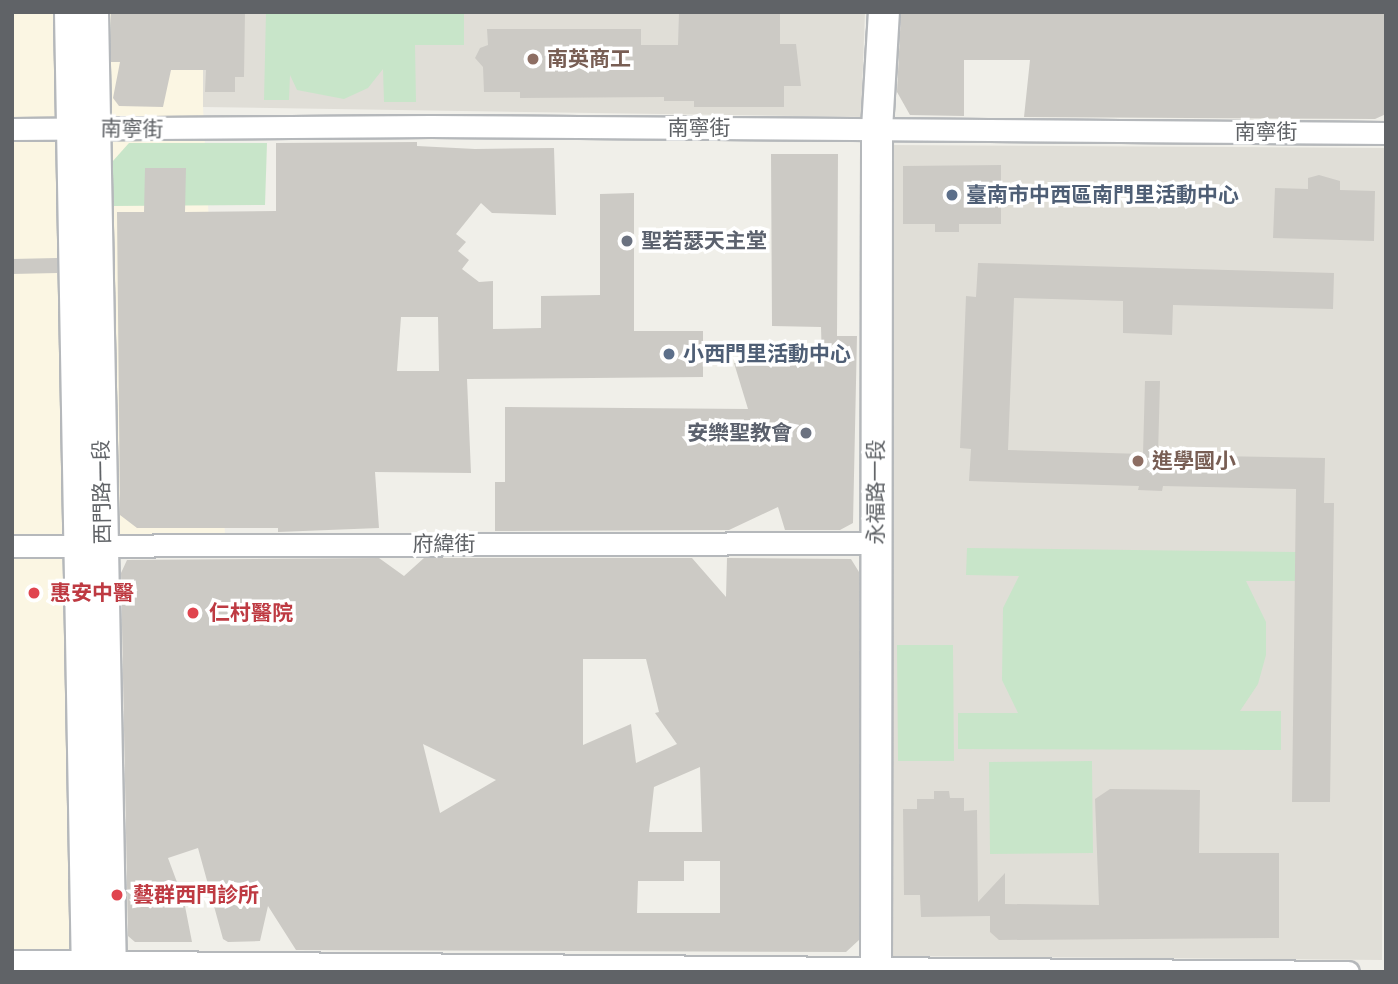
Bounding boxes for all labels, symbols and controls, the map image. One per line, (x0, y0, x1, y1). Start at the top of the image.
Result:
place label: 南英商工 (547, 46, 631, 72)
marker: 南英商工 (525, 51, 541, 67)
street label: 南寧街 (668, 115, 730, 141)
street label: 南寧街 (100, 116, 164, 142)
street label: 南寧街 (1235, 119, 1297, 145)
place label: 臺南市中西區南門里活動中心 (966, 182, 1239, 208)
marker: 臺南市中西區南門里活動中心 (944, 187, 960, 203)
place label: 聖若瑟天主堂 (641, 228, 767, 254)
marker: 聖若瑟天主堂 (619, 233, 635, 249)
place label: 小西門里活動中心 (683, 341, 851, 367)
marker: 小西門里活動中心 (661, 346, 677, 362)
place label: 安樂聖教會 (687, 420, 792, 446)
marker: 安樂聖教會 (798, 425, 814, 441)
street label: 西門路一段 (88, 439, 116, 545)
street label: 永福路一段 (863, 440, 889, 544)
place label: 進學國小 (1152, 448, 1236, 474)
marker: 進學國小 (1130, 453, 1146, 469)
street label: 府緯街 (413, 531, 475, 557)
place label: 惠安中醫 (50, 580, 134, 606)
marker: 惠安中醫 (24, 583, 44, 603)
place label: 仁村醫院 (209, 600, 293, 626)
marker: 仁村醫院 (183, 603, 203, 623)
place label: 藝群西門診所 (133, 882, 259, 908)
marker: 藝群西門診所 (107, 885, 127, 905)

